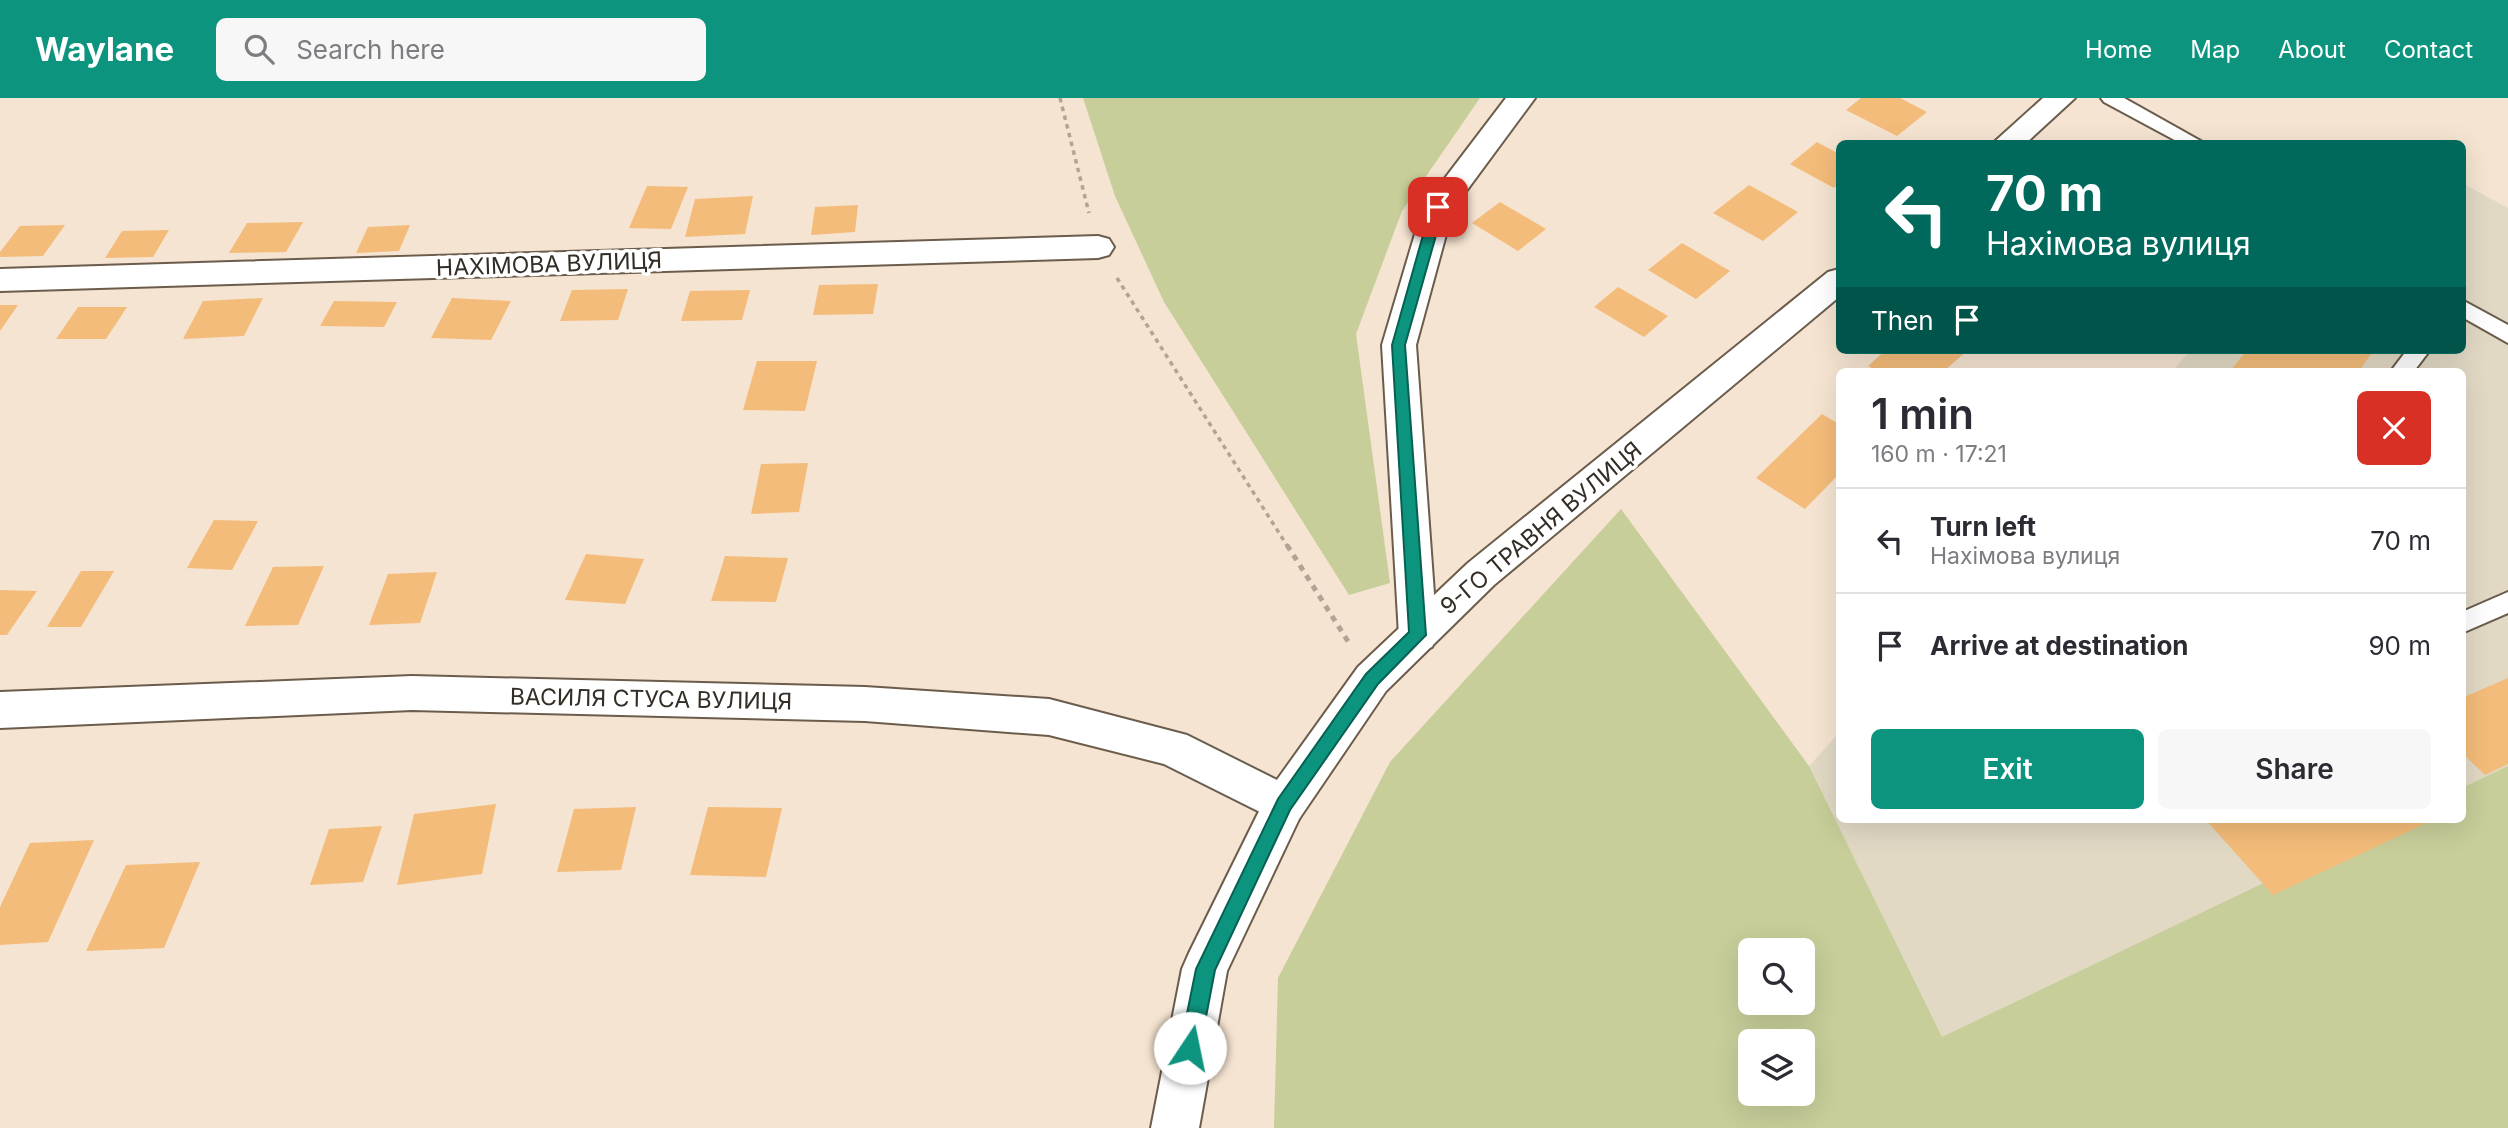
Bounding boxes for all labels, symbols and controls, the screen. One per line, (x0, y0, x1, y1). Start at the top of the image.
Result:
search box (216, 18, 706, 81)
text: Waylane (35, 29, 174, 69)
icon: search (240, 30, 278, 68)
text: Search here (296, 34, 445, 65)
text: Home (2085, 35, 2152, 64)
text: Map (2190, 35, 2240, 64)
text: About (2278, 35, 2346, 64)
text: Contact (2384, 35, 2473, 64)
text: 70 m (1986, 164, 2103, 223)
icon: left (1871, 168, 1962, 259)
pin (1408, 177, 1468, 237)
icon: arrive (1419, 188, 1457, 226)
text: Нахімова вулиця (1986, 224, 2251, 263)
street label: НАХІМОВА ВУЛИЦЯ (436, 246, 662, 282)
icon: arrive (1948, 301, 1986, 339)
text: Then (1871, 305, 1934, 336)
text: 1 min (1871, 388, 1974, 439)
button: close (2357, 391, 2431, 465)
street label: 9-ГО ТРАВНЯ ВУЛИЦЯ (1435, 436, 1647, 620)
text: 160 m · 17:21 (1871, 440, 2007, 468)
text: Turn left (1930, 511, 2036, 542)
icon: left (1871, 522, 1909, 560)
text: 70 m (2370, 525, 2431, 556)
text: Нахімова вулиця (1930, 542, 2120, 570)
icon: arrive (1871, 627, 1909, 665)
text: Arrive at destination (1930, 630, 2189, 661)
text: 90 m (2368, 630, 2431, 661)
street label: ВАСИЛЯ СТУСА ВУЛИЦЯ (510, 683, 792, 715)
button: Exit (1871, 729, 2144, 809)
button: Share (2158, 729, 2431, 809)
map controls (1738, 938, 1815, 1106)
button: search (1738, 938, 1815, 1015)
position arrow (1153, 1011, 1227, 1085)
button: layers (1738, 1029, 1815, 1106)

